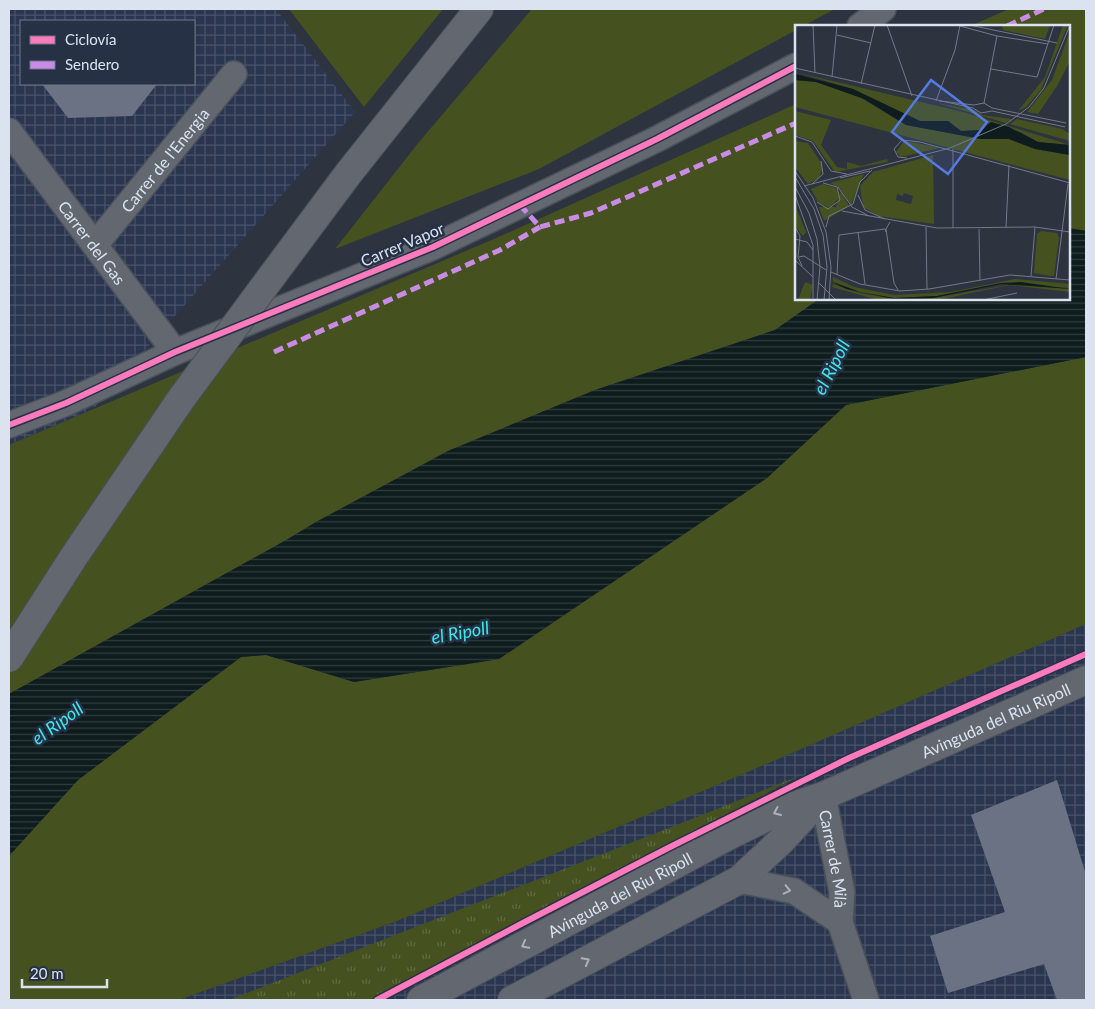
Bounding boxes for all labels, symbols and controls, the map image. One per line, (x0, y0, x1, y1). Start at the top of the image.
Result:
legend (20, 20, 195, 85)
inset map (795, 25, 1070, 300)
text: Ciclovía (65, 30, 116, 48)
text: Sendero (65, 55, 119, 73)
street label: Carrer de l'Energia (116, 104, 212, 216)
street label: Carrer del Gas (55, 196, 130, 288)
street label: Carrer Vapor (357, 218, 447, 270)
water label: el Ripoll (808, 336, 854, 398)
water label: el Ripoll (429, 616, 491, 648)
street label: Avinguda del Riu Ripoll (918, 679, 1073, 761)
water label: el Ripoll (27, 697, 87, 749)
one-way arrow (773, 806, 782, 817)
street label: Carrer de Milà (816, 808, 851, 909)
street label: Avinguda del Riu Ripoll (544, 848, 695, 940)
one-way arrow (782, 884, 791, 895)
one-way arrow (521, 939, 530, 949)
scale bar (22, 956, 108, 988)
one-way arrow (580, 957, 589, 967)
text: 20 m (30, 964, 64, 982)

